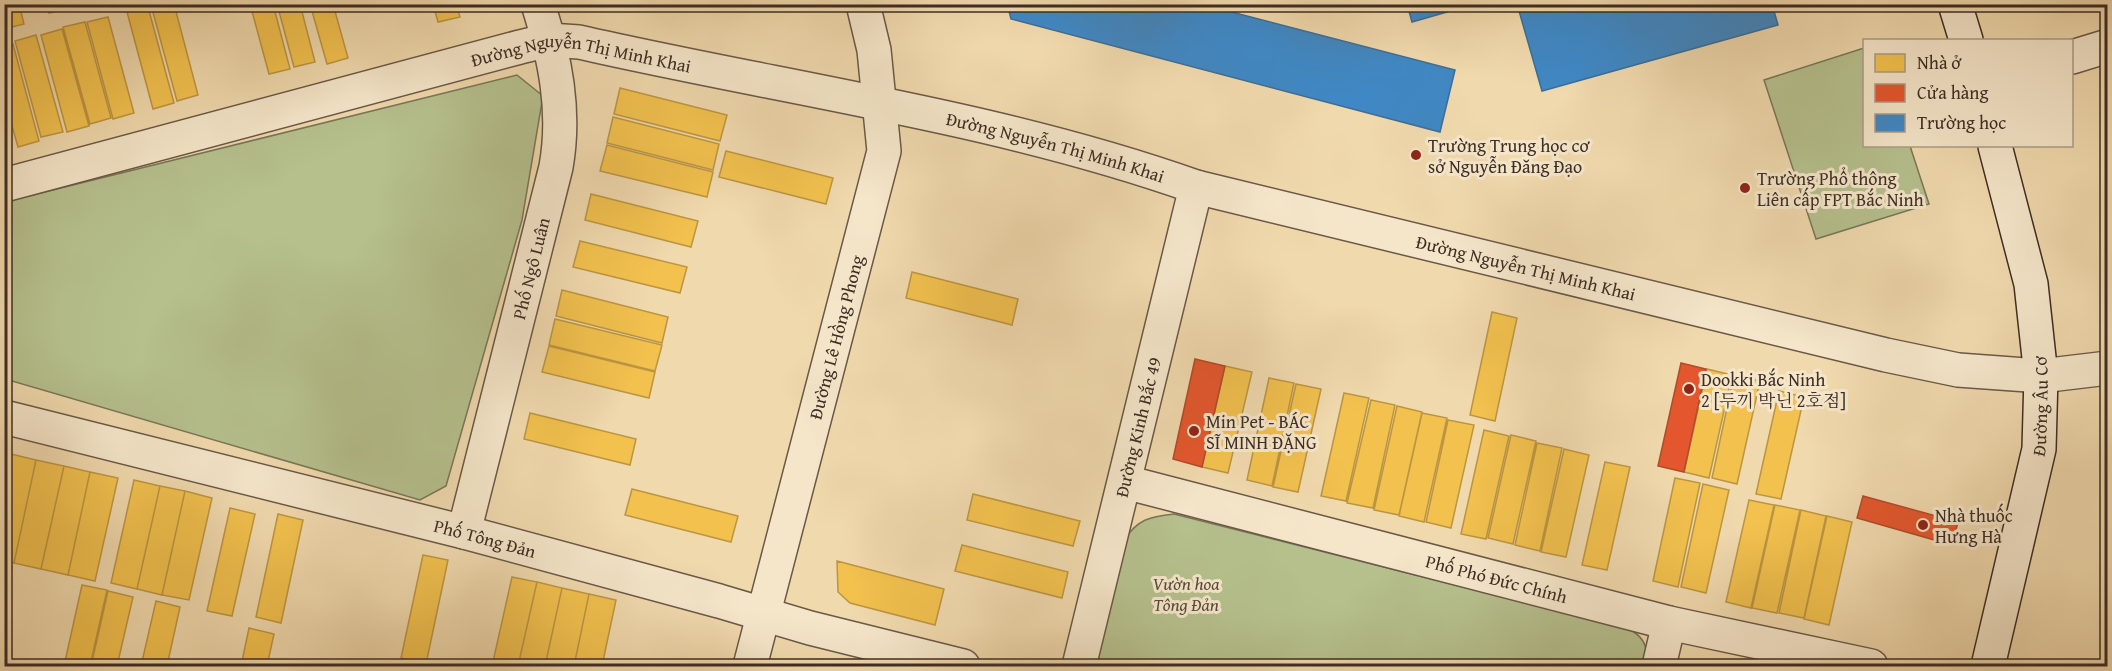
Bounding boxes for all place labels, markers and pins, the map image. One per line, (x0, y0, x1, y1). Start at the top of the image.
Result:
place label: Trường Trung học cơ sở Nguyễn Đăng Đạo (1428, 132, 1590, 180)
marker: Trường Trung học cơ sở Nguyễn Đăng Đạo (1409, 148, 1423, 162)
place label: Trường Phổ thông Liên cấp FPT Bắc Ninh (1757, 165, 1924, 213)
marker: Trường Phổ thông Liên cấp FPT Bắc Ninh (1738, 181, 1752, 195)
place label: Dookki Bắc Ninh 2 [두끼 박닌 2호점] (1701, 366, 1846, 414)
marker: Dookki Bắc Ninh 2 [두끼 박닌 2호점] (1682, 382, 1696, 396)
place label: Min Pet - BÁC SĨ MINH ĐẶNG (1206, 408, 1317, 456)
marker: Min Pet - BÁC SĨ MINH ĐẶNG (1187, 424, 1201, 438)
place label: Nhà thuốc Hưng Hà (1935, 502, 2013, 550)
marker: Nhà thuốc Hưng Hà (1916, 518, 1930, 532)

